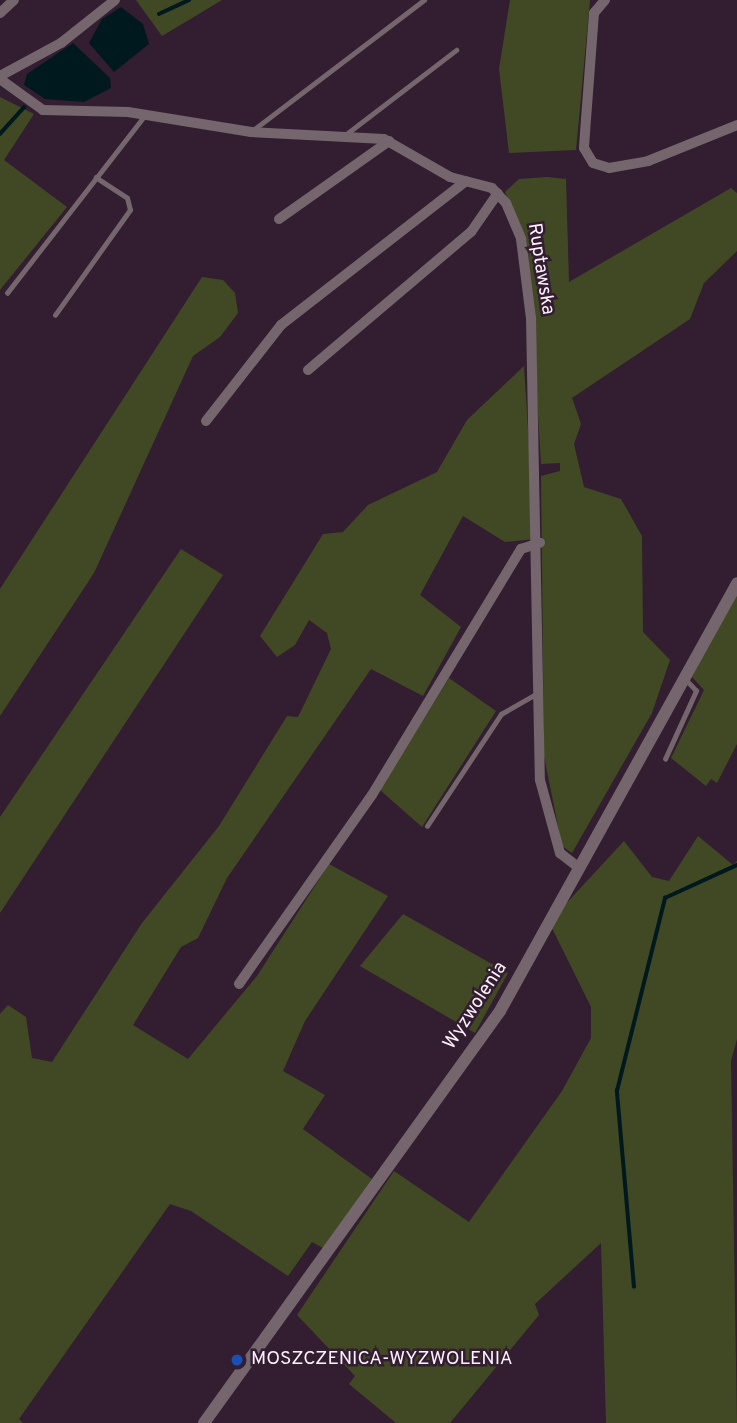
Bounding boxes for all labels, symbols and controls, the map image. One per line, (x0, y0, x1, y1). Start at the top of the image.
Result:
street label: Ruptawska (522, 222, 558, 316)
street label: Wyzwolenia (439, 958, 513, 1054)
place label: MOSZCZENICA-WYZWOLENIA (251, 1349, 513, 1371)
marker: MOSZCZENICA-WYZWOLENIA (229, 1352, 245, 1368)

